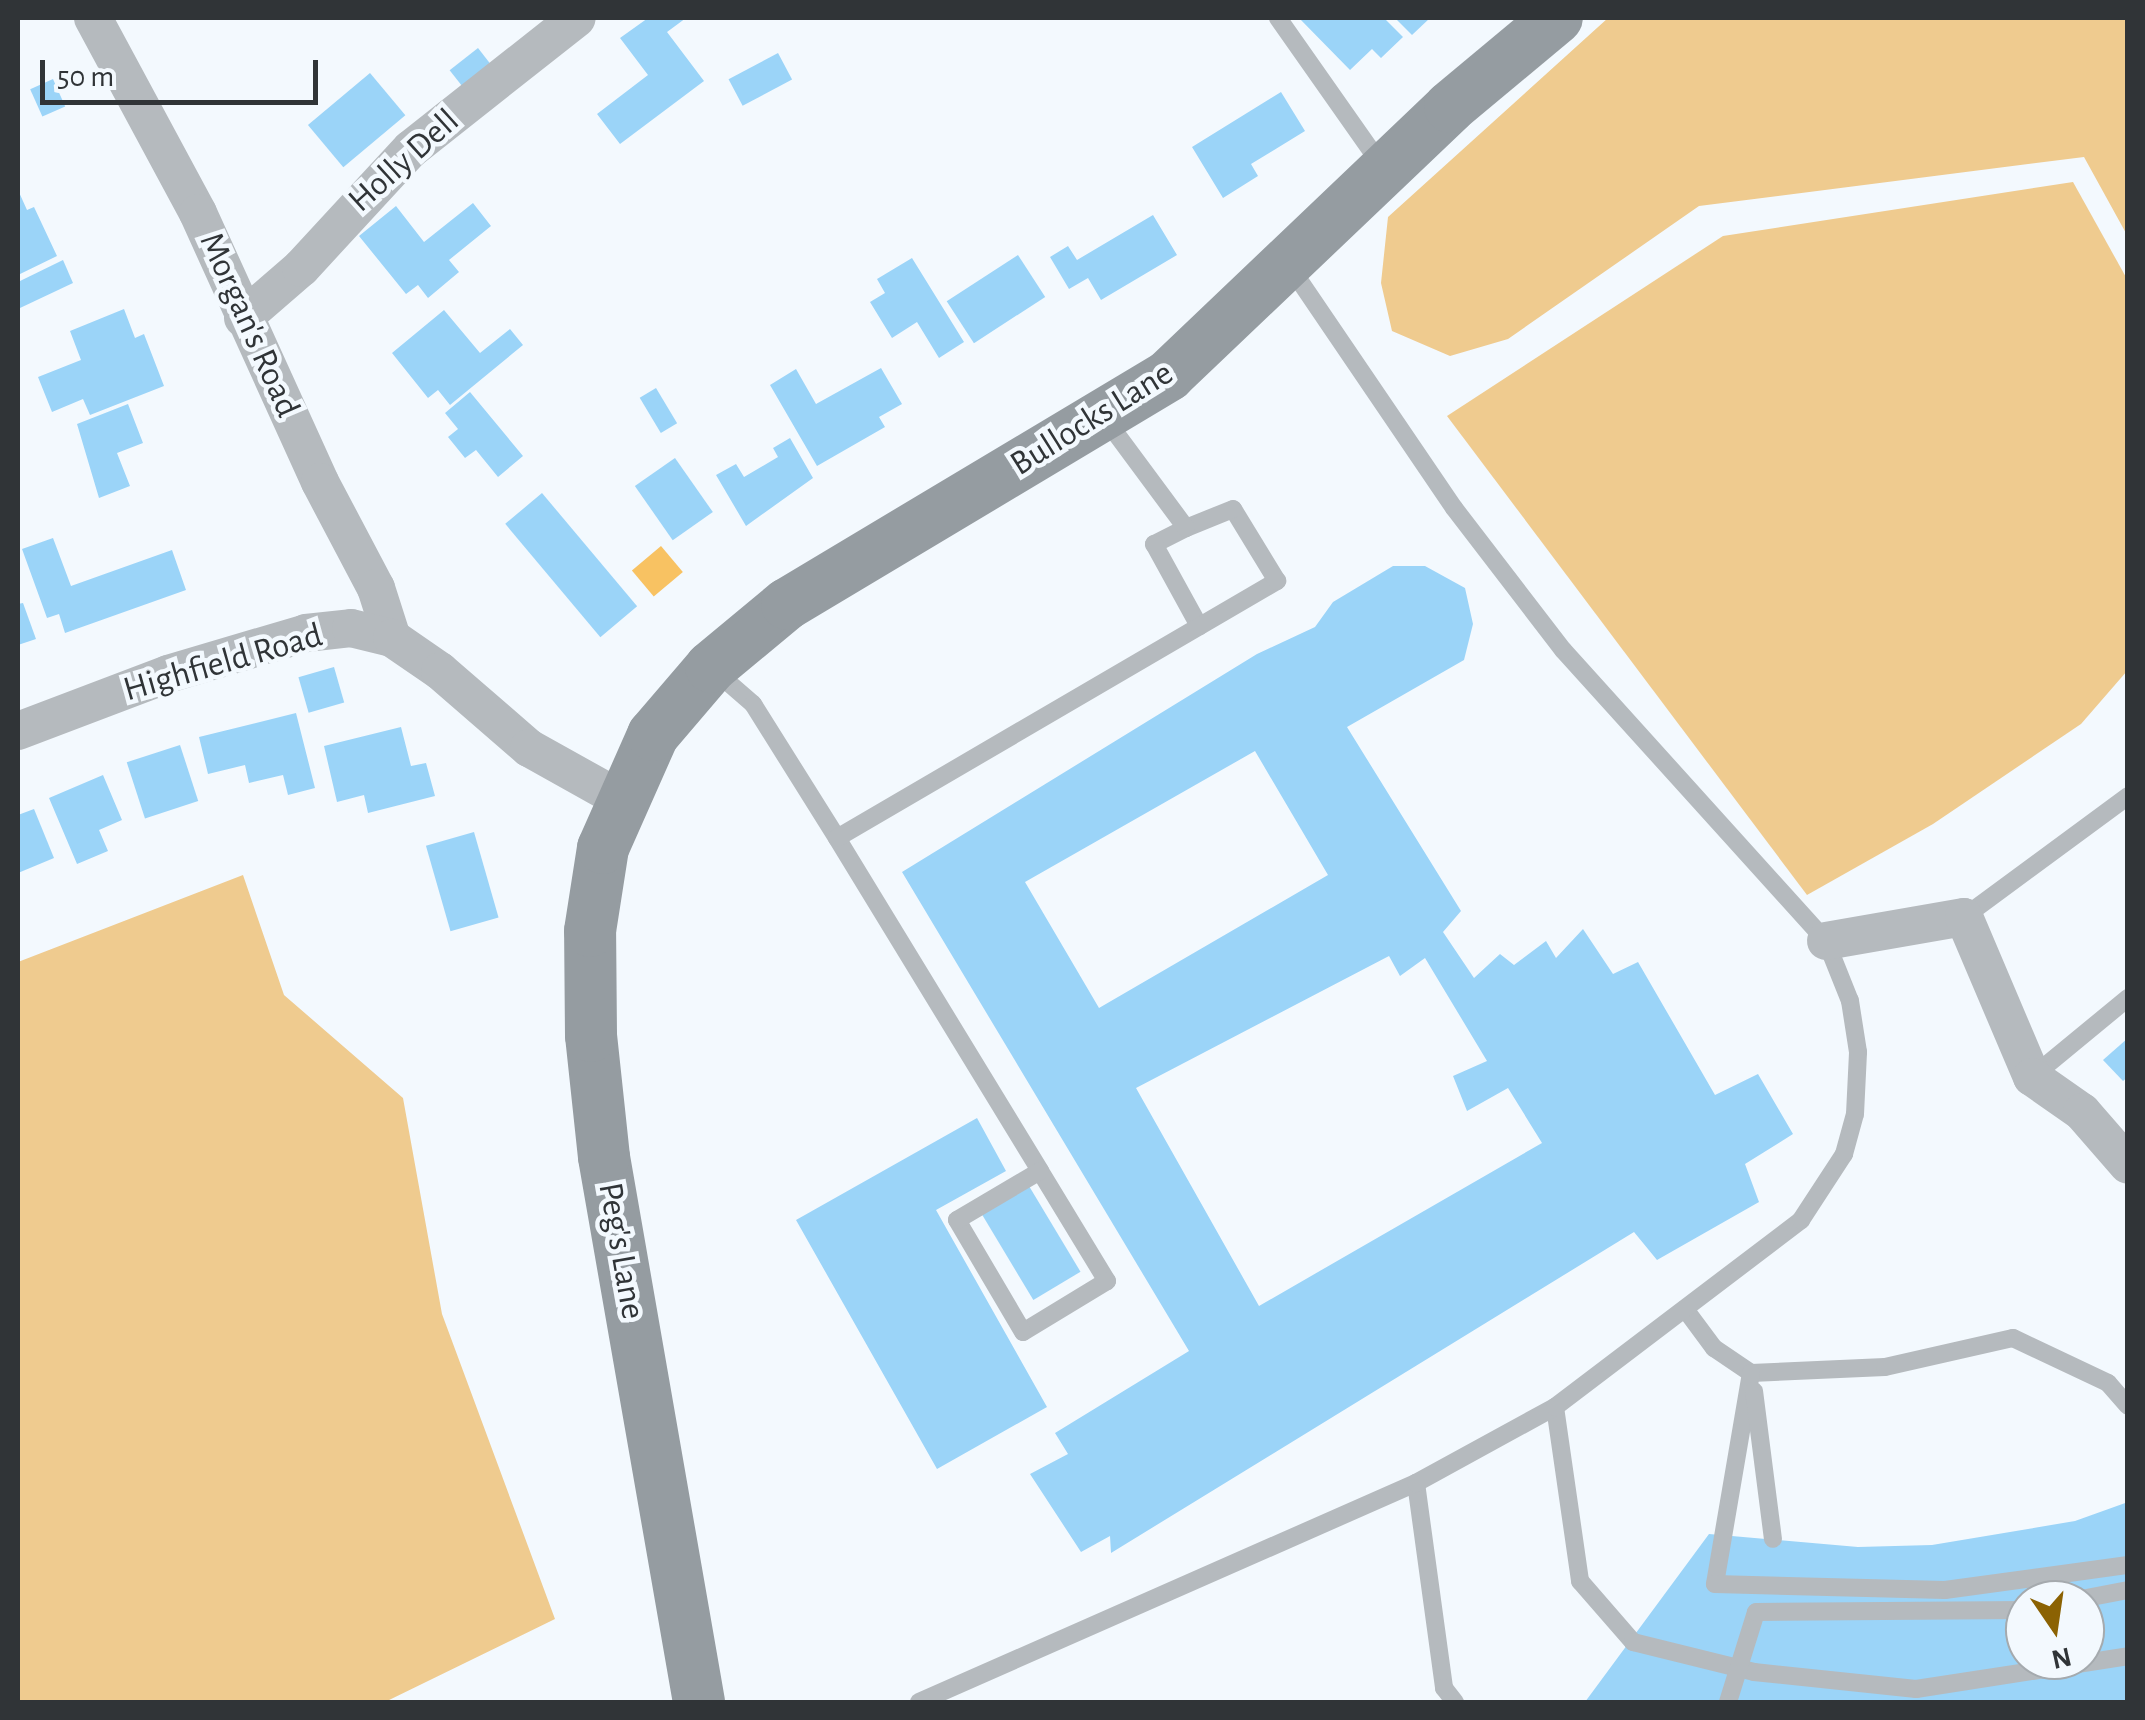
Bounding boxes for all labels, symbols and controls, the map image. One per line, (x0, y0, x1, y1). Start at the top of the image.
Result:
scale bar (45, 40, 322, 102)
text: 50 m (57, 62, 114, 92)
street label: Holly Dell (340, 100, 468, 222)
street label: Morgan's Road (190, 226, 308, 424)
street label: Bullocks Lane (1003, 352, 1181, 486)
street label: Highfield Road (119, 615, 327, 711)
street label: Peg's Lane (588, 1179, 654, 1323)
north arrow (2005, 1580, 2105, 1680)
text: N (2049, 1641, 2074, 1673)

